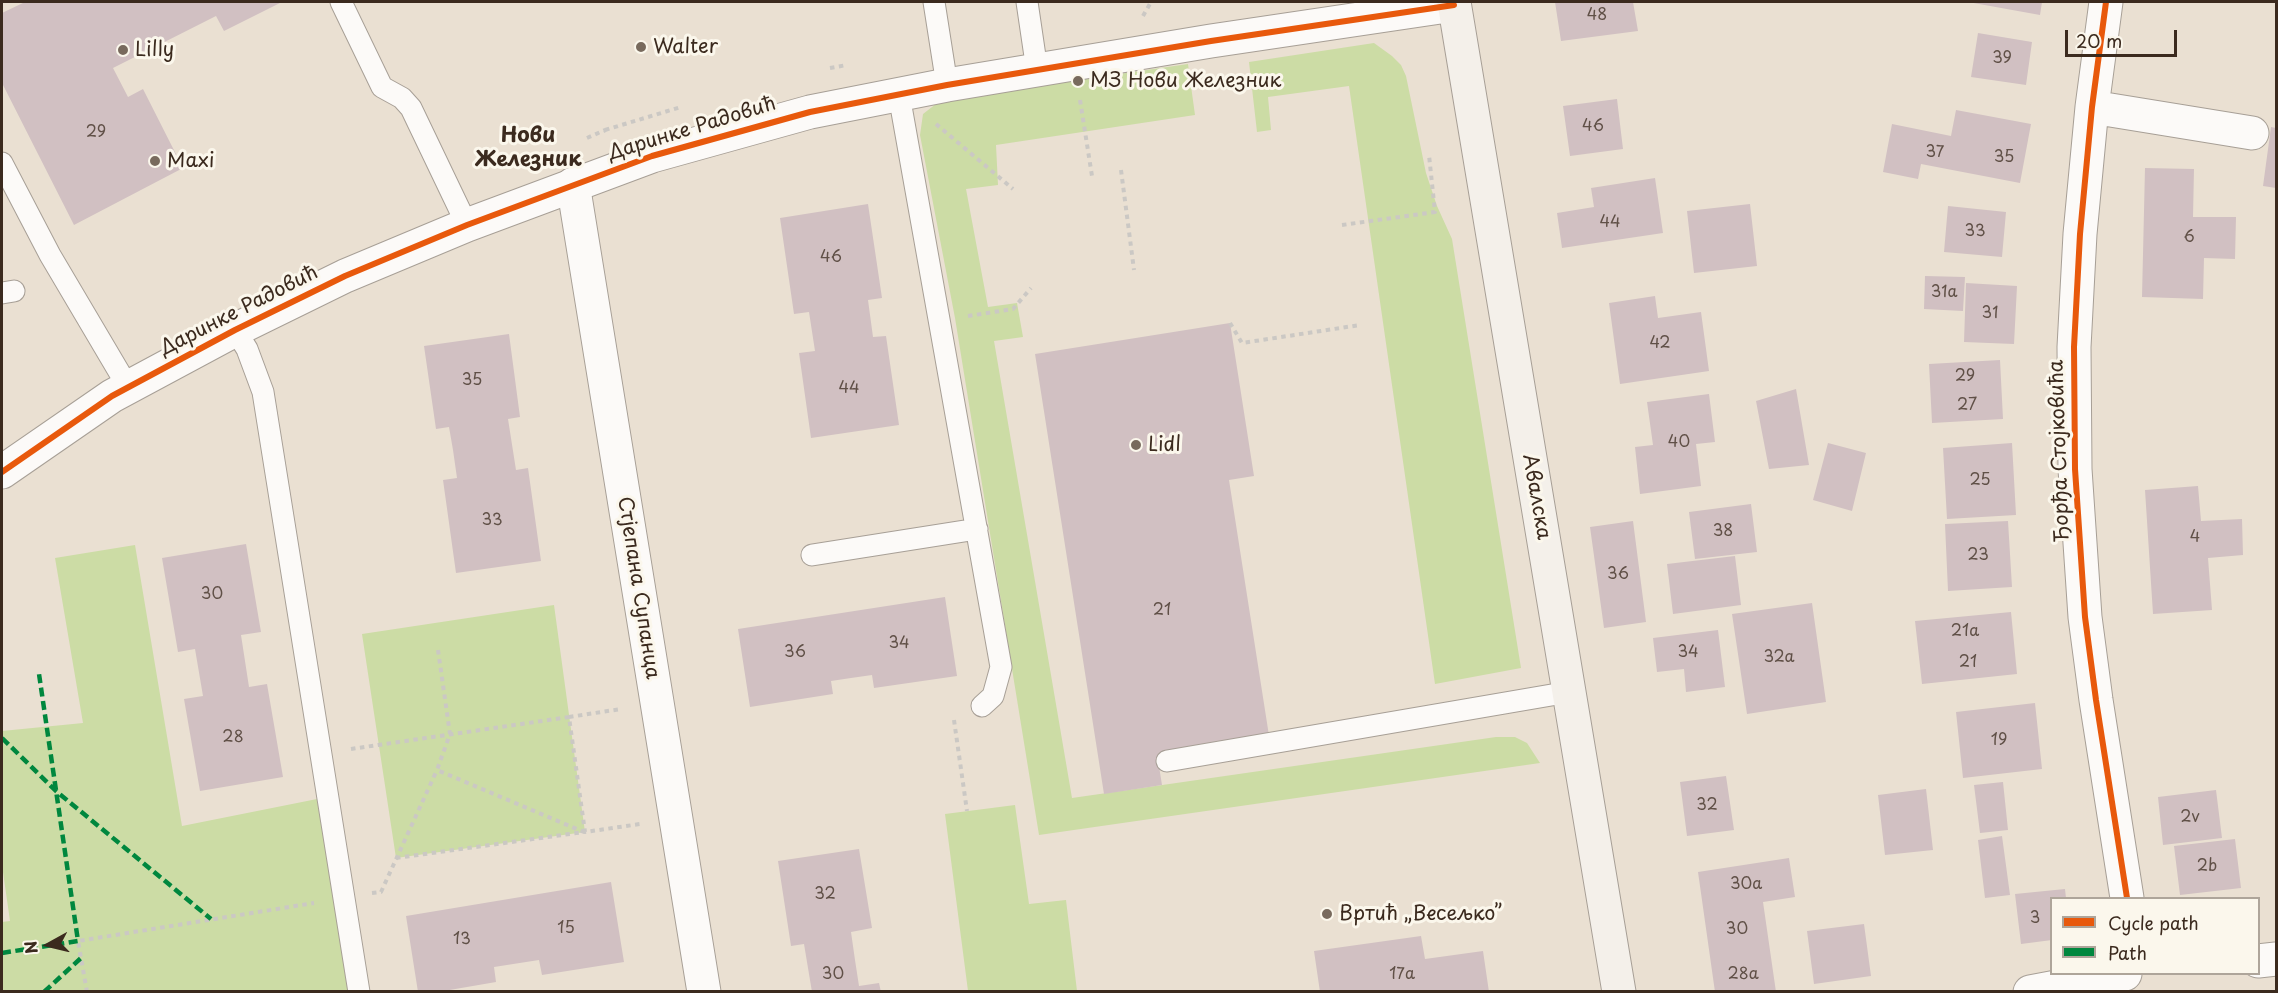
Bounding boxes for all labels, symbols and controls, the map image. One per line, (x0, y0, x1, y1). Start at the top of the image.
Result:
house number: 48 (1587, 6, 1607, 26)
scale bar (2068, 18, 2180, 56)
text: 20 m (2076, 27, 2122, 54)
place label: Walter (653, 35, 718, 59)
place label: Lilly (135, 38, 174, 62)
marker: Walter (634, 40, 648, 54)
marker: Lilly (116, 43, 130, 57)
house number: 39 (1992, 49, 2012, 69)
place label: МЗ Нови Железник (1090, 69, 1281, 93)
marker: МЗ Нови Железник (1071, 74, 1085, 88)
street label: Даринке Радовић (605, 92, 779, 166)
house number: 46 (1582, 117, 1604, 137)
house number: 29 (86, 123, 106, 143)
district label: Нови Железник (474, 123, 582, 173)
house number: 37 (1926, 143, 1944, 163)
house number: 35 (1994, 148, 2014, 168)
place label: Maxi (167, 149, 214, 173)
marker: Maxi (148, 154, 162, 168)
house number: 44 (1599, 213, 1621, 233)
house number: 33 (1964, 222, 1986, 242)
house number: 6 (2183, 228, 2195, 248)
house number: 46 (820, 248, 842, 268)
street label: Даринке Радовић (156, 261, 322, 361)
house number: 31a (1931, 283, 1957, 303)
house number: 31 (1982, 304, 1998, 324)
house number: 42 (1649, 334, 1671, 354)
street label: Ђорђа Стојковића (2045, 359, 2075, 543)
house number: 29 (1955, 367, 1975, 387)
house number: 35 (462, 371, 482, 391)
house number: 44 (838, 379, 860, 399)
house number: 27 (1957, 396, 1977, 416)
place label: Lidl (1148, 433, 1181, 457)
house number: 40 (1668, 433, 1690, 453)
marker: Lidl (1129, 438, 1143, 452)
street label: Авалска (1517, 452, 1555, 542)
house number: 25 (1969, 471, 1991, 491)
street label: Стјепана Супанца (612, 495, 664, 681)
house number: 33 (481, 511, 503, 531)
house number: 38 (1713, 522, 1733, 542)
house number: 4 (2190, 528, 2200, 548)
house number: 23 (1967, 546, 1989, 566)
house number: 36 (1607, 565, 1629, 585)
house number: 30 (201, 585, 223, 605)
house number: 21 (1153, 601, 1171, 621)
house number: 21a (1951, 622, 1979, 642)
house number: 34 (888, 634, 910, 654)
house number: 36 (784, 643, 806, 663)
house number: 34 (1677, 643, 1699, 663)
house number: 32a (1763, 648, 1795, 668)
house number: 21 (1959, 653, 1977, 673)
house number: 28 (222, 728, 244, 748)
house number: 19 (1991, 731, 2007, 751)
house number: 32 (1696, 796, 1718, 816)
house number: 2v (2180, 808, 2200, 828)
house number: 2b (2197, 857, 2217, 877)
house number: 30a (1730, 875, 1762, 895)
house number: 32 (814, 885, 836, 905)
legend (2050, 897, 2260, 975)
place label: Вртић „Весељко” (1339, 902, 1502, 926)
marker: Вртић „Весељко” (1320, 907, 1334, 921)
house number: 3 (2030, 909, 2040, 929)
text: Cycle path (2108, 909, 2199, 936)
north arrow (18, 915, 78, 975)
house number: 15 (557, 919, 575, 939)
house number: 30 (1726, 920, 1748, 940)
house number: 13 (453, 930, 471, 950)
text: Path (2108, 939, 2147, 966)
text: N (17, 940, 43, 955)
house number: 30 (822, 965, 844, 985)
house number: 17a (1389, 965, 1415, 985)
house number: 28a (1727, 965, 1759, 985)

